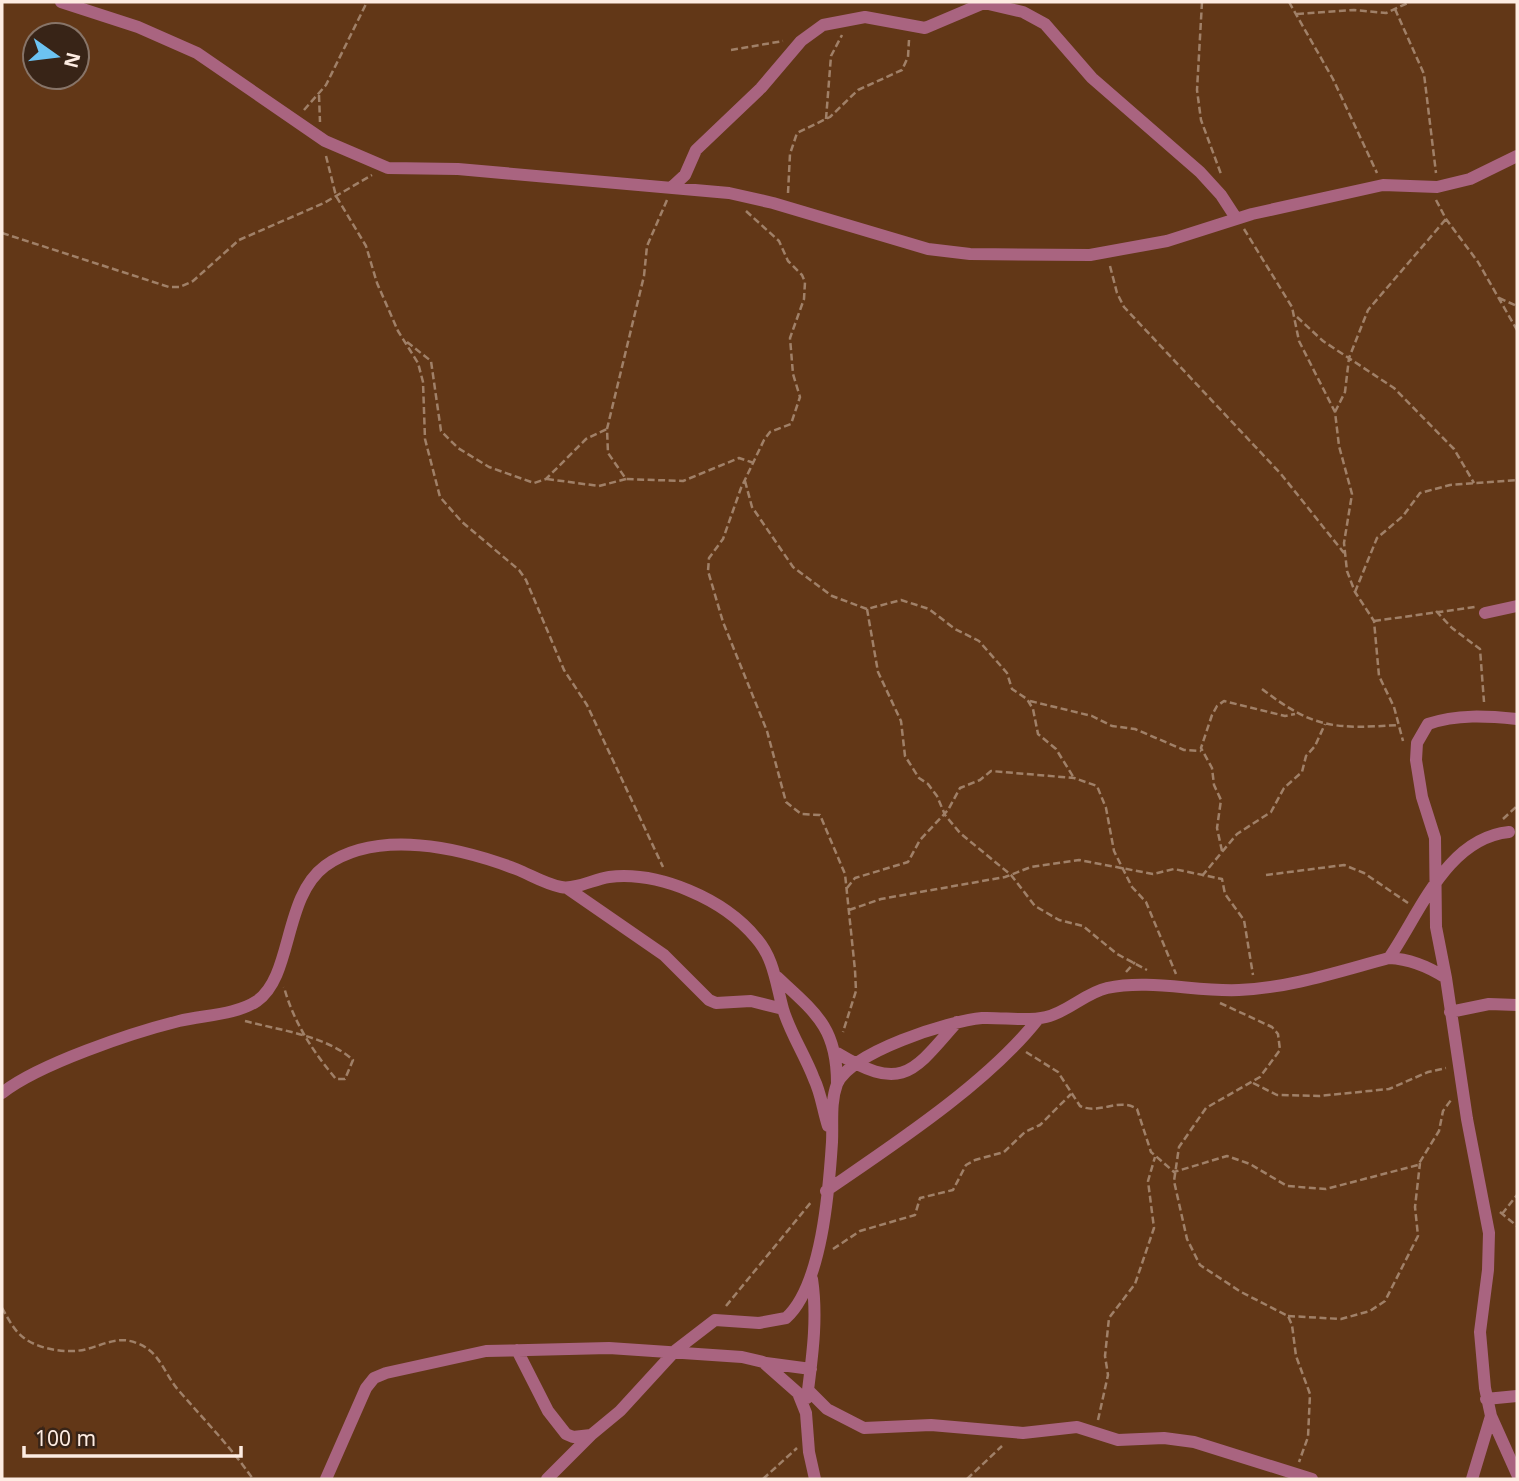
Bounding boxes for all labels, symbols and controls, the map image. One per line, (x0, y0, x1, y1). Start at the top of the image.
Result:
north arrow (21, 21, 91, 91)
text: N (58, 49, 87, 71)
scale bar (24, 1414, 242, 1458)
text: 100 m (35, 1424, 96, 1452)

